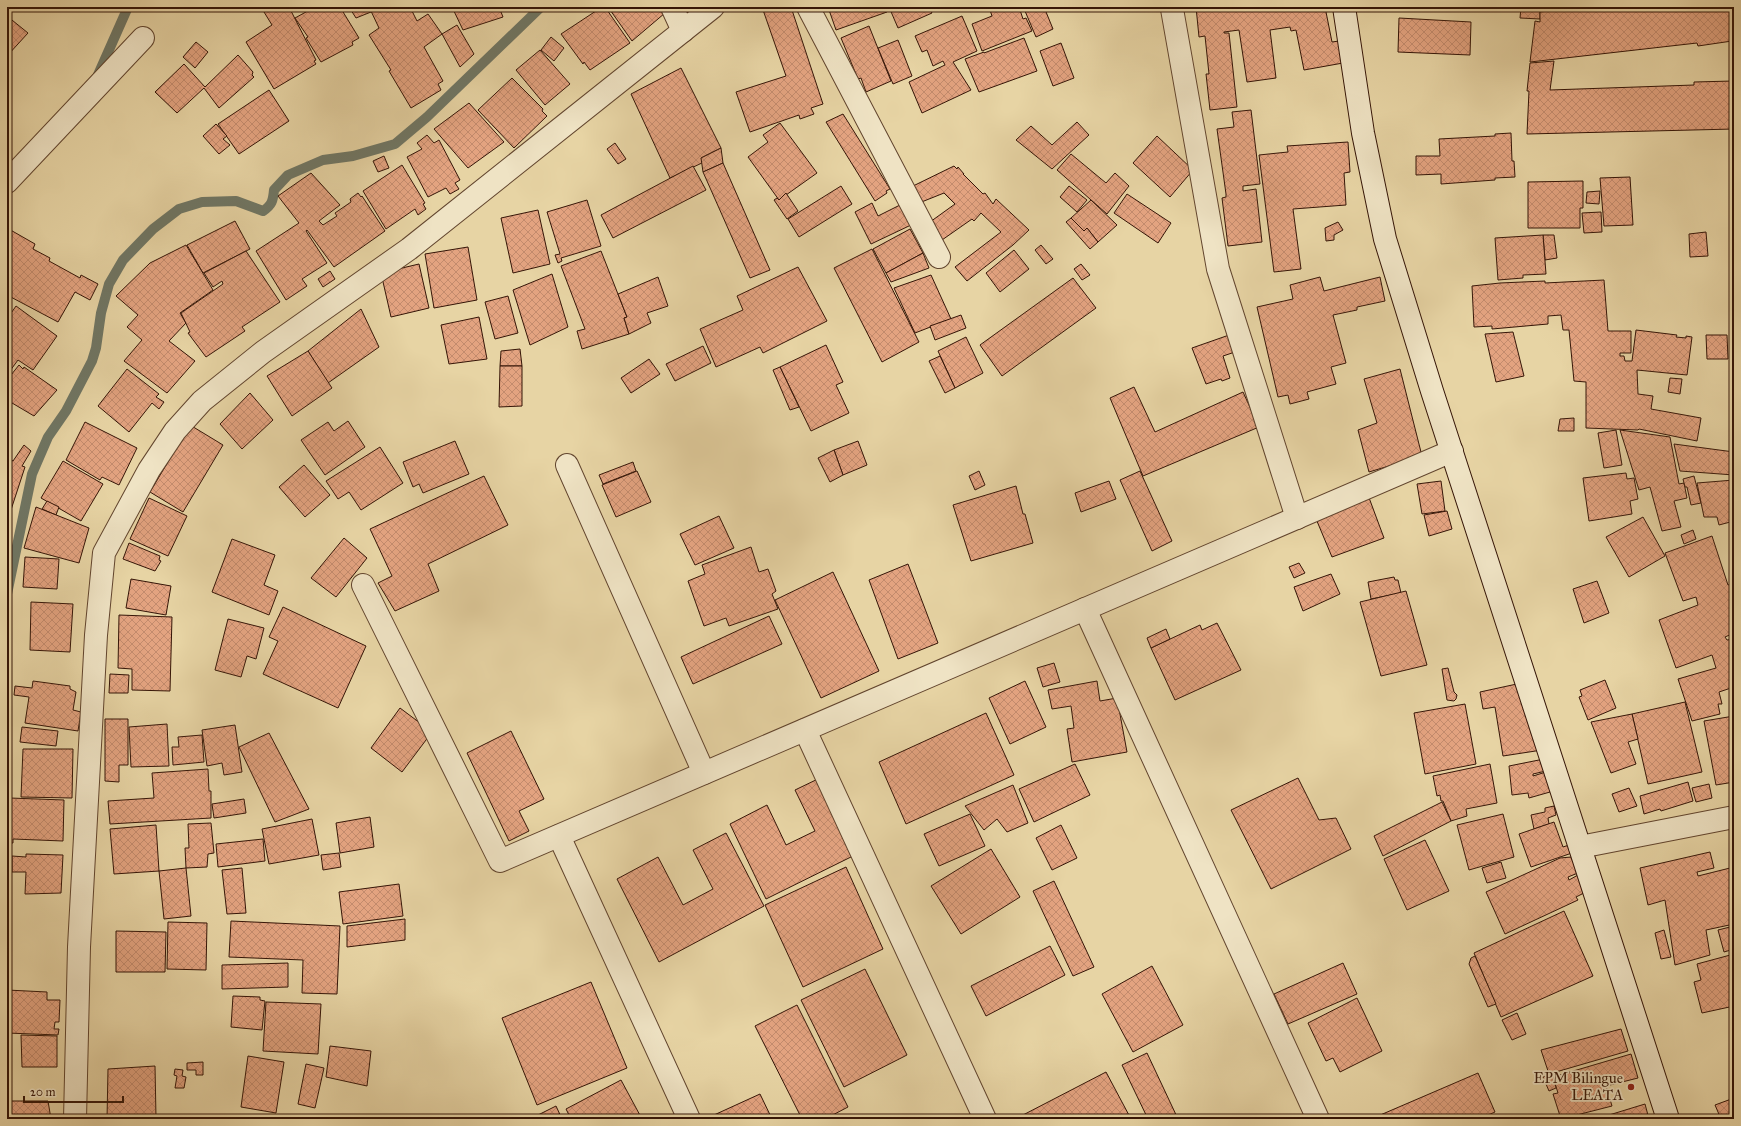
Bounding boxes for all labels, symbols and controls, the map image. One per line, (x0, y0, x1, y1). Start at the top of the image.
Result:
place label: EPM Bilingue LEATA (1533, 1069, 1623, 1104)
scale bar (24, 1078, 123, 1104)
marker: EPM Bilingue LEATA (1626, 1082, 1636, 1092)
text: 20 m (30, 1085, 56, 1099)

